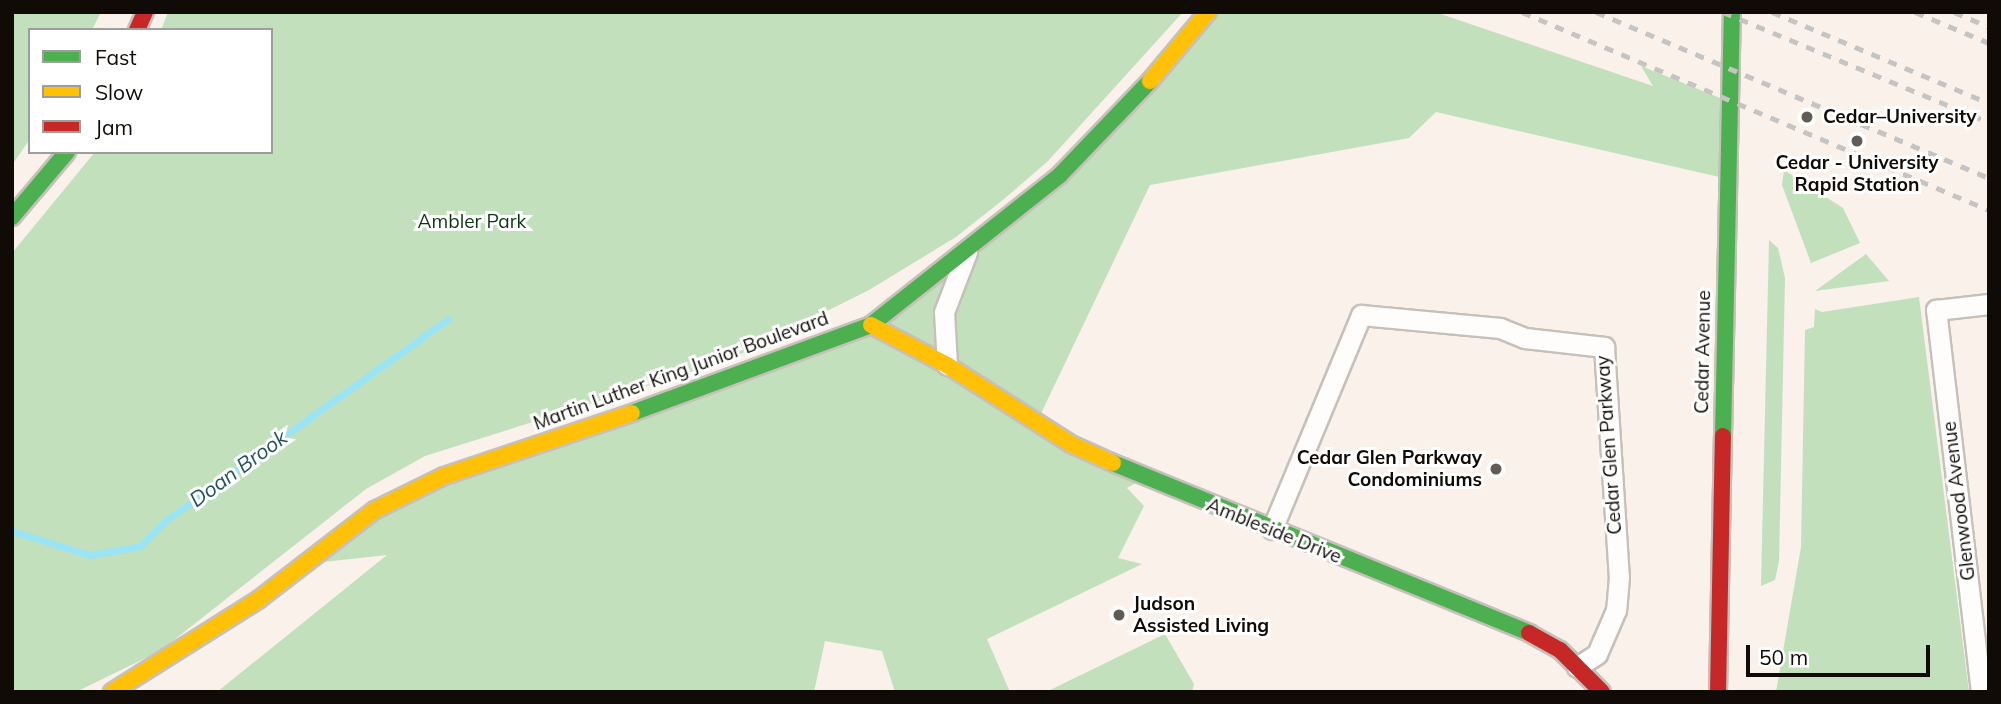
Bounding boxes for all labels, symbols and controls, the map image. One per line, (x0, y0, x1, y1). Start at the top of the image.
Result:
legend (28, 28, 273, 154)
text: Fast (95, 44, 137, 70)
text: Slow (95, 79, 143, 105)
place label: Cedar–University (1823, 106, 1977, 128)
marker: Cedar–University (1797, 107, 1817, 127)
text: Jam (95, 114, 133, 140)
marker: Cedar - University Rapid Station (1849, 133, 1865, 149)
place label: Cedar - University Rapid Station (1775, 152, 1939, 196)
park label: Ambler Park (418, 211, 526, 233)
street label: Cedar Avenue (1691, 290, 1715, 414)
street label: Martin Luther King Junior Boulevard (530, 307, 832, 435)
street label: Cedar Glen Parkway (1591, 355, 1627, 535)
street label: Glenwood Avenue (1938, 420, 1980, 582)
water label: Doan Brook (184, 424, 292, 512)
place label: Cedar Glen Parkway Condominiums (1297, 447, 1482, 491)
marker: Cedar Glen Parkway Condominiums (1488, 461, 1504, 477)
street label: Ambleside Drive (1203, 494, 1345, 568)
place label: Judson Assisted Living (1133, 593, 1269, 637)
marker: Judson Assisted Living (1111, 607, 1127, 623)
scale bar (1749, 630, 1933, 674)
text: 50 m (1759, 644, 1808, 670)

